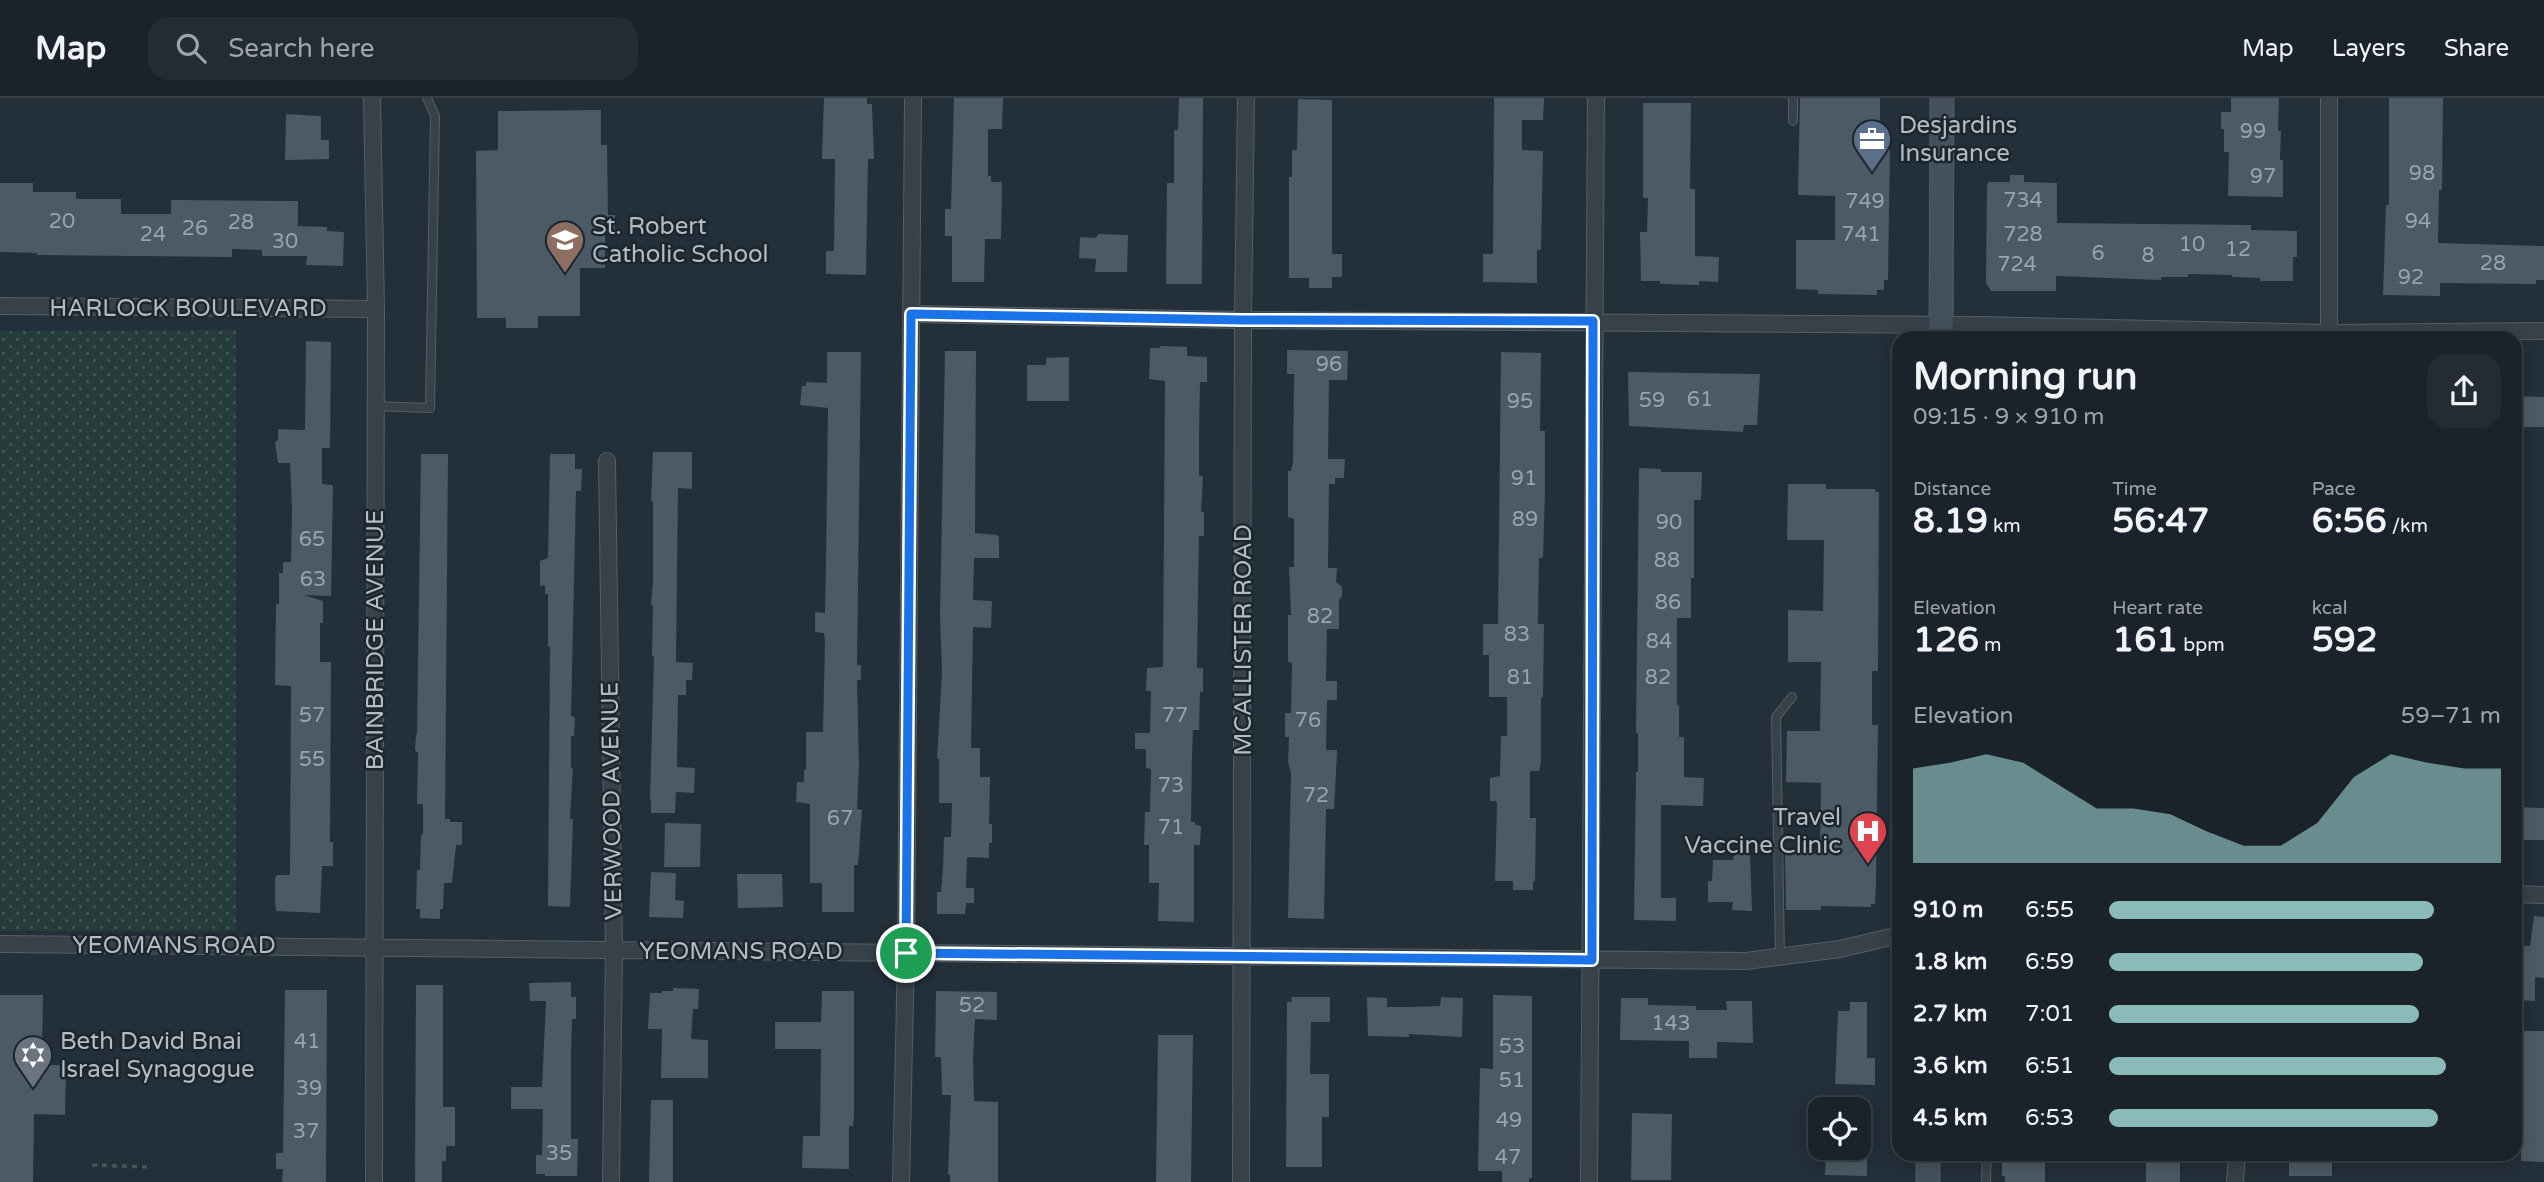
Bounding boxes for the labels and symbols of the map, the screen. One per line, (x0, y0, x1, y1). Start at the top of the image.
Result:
place label: Desjardins Insurance (1899, 111, 2017, 168)
office icon: Desjardins Insurance (1851, 118, 1893, 173)
house number: 99 (2240, 119, 2266, 144)
house number: 98 (2409, 161, 2435, 186)
house number: 97 (2250, 164, 2276, 189)
house number: 734 (2003, 188, 2043, 213)
house number: 749 (1845, 189, 1885, 214)
house number: 20 (49, 209, 75, 234)
house number: 94 (2405, 209, 2431, 234)
house number: 28 (228, 210, 254, 235)
place label: St. Robert Catholic School (592, 212, 769, 269)
house number: 26 (182, 216, 208, 241)
school or university icon: St. Robert Catholic School (544, 219, 586, 274)
house number: 24 (140, 222, 166, 247)
house number: 741 (1841, 222, 1881, 247)
house number: 728 (2003, 222, 2043, 247)
house number: 30 (272, 229, 298, 254)
house number: 10 (2179, 232, 2205, 257)
house number: 12 (2225, 237, 2251, 262)
house number: 6 (2091, 241, 2105, 266)
house number: 8 (2141, 243, 2155, 268)
house number: 28 (2480, 251, 2506, 276)
house number: 724 (1997, 252, 2037, 277)
house number: 92 (2398, 265, 2424, 290)
street label: HARLOCK BOULEVARD (49, 294, 327, 323)
house number: 96 (1316, 352, 1342, 377)
house number: 61 (1687, 387, 1713, 412)
house number: 59 (1639, 388, 1665, 413)
house number: 95 (1507, 389, 1533, 414)
house number: 91 (1511, 466, 1537, 491)
house number: 89 (1512, 507, 1538, 532)
street label: BAINBRIDGE AVENUE (361, 510, 390, 770)
house number: 90 (1656, 510, 1682, 535)
street label: MCALLISTER ROAD (1229, 524, 1258, 756)
house number: 65 (299, 527, 325, 552)
house number: 88 (1654, 548, 1680, 573)
house number: 63 (300, 567, 326, 592)
house number: 86 (1655, 590, 1681, 615)
house number: 82 (1307, 604, 1333, 629)
house number: 83 (1504, 622, 1530, 647)
house number: 84 (1646, 629, 1672, 654)
house number: 81 (1507, 665, 1533, 690)
house number: 82 (1645, 665, 1671, 690)
street label: VERWOOD AVENUE (595, 682, 629, 920)
house number: 57 (299, 703, 325, 728)
house number: 77 (1162, 703, 1188, 728)
house number: 76 (1295, 708, 1321, 733)
house number: 55 (299, 747, 325, 772)
house number: 73 (1158, 773, 1184, 798)
house number: 72 (1303, 783, 1329, 808)
place label: Travel Vaccine Clinic (1684, 803, 1841, 860)
house number: 67 (827, 806, 853, 831)
hospital icon: Travel Vaccine Clinic (1847, 810, 1889, 865)
house number: 71 (1158, 815, 1184, 840)
pin (876, 923, 936, 983)
street label: YEOMANS ROAD (72, 931, 276, 960)
street label: YEOMANS ROAD (639, 937, 843, 966)
house number: 52 (959, 993, 985, 1018)
house number: 143 (1651, 1011, 1691, 1036)
place label: Beth David Bnai Israel Synagogue (60, 1027, 255, 1084)
house number: 41 (294, 1029, 320, 1054)
synagogue icon: Beth David Bnai Israel Synagogue (12, 1034, 54, 1089)
house number: 53 (1499, 1034, 1525, 1059)
house number: 51 (1499, 1068, 1525, 1093)
house number: 39 (296, 1076, 322, 1101)
house number: 49 (1496, 1108, 1522, 1133)
house number: 37 (293, 1119, 319, 1144)
house number: 35 (546, 1141, 572, 1166)
house number: 47 (1495, 1145, 1521, 1170)

